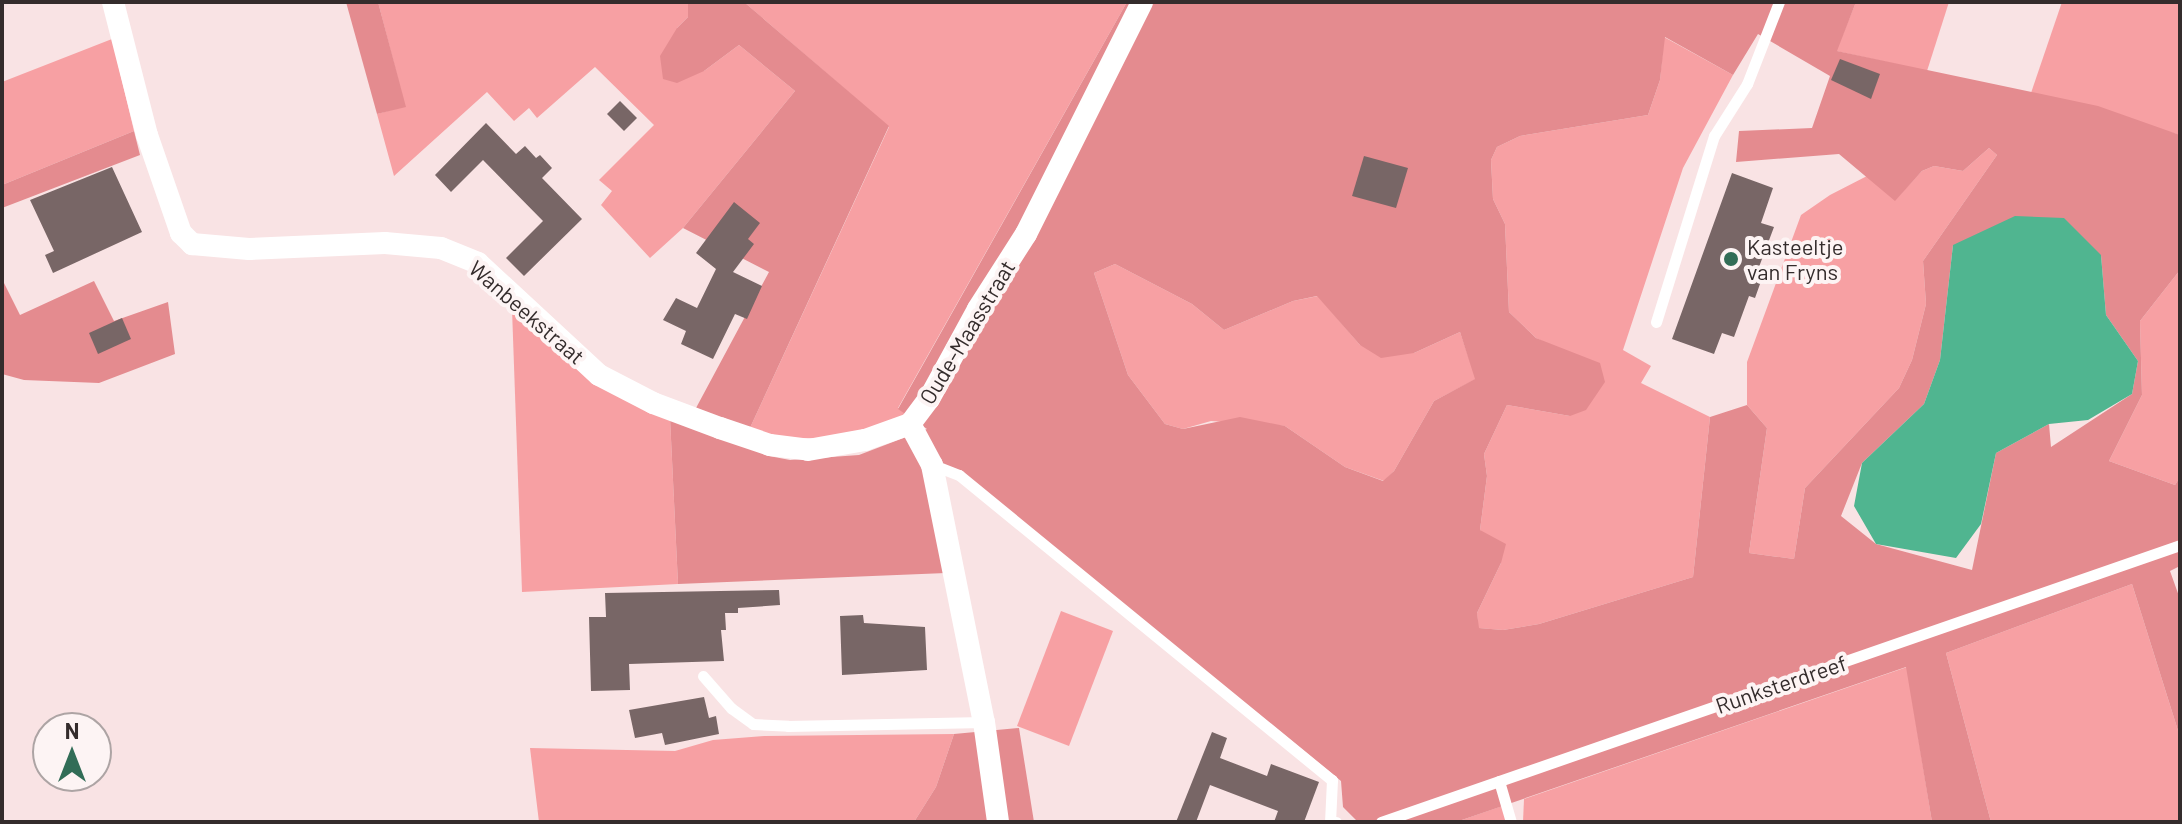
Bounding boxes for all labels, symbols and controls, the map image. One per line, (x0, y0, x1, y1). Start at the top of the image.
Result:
place label: Kasteeltje van Fryns (1747, 233, 1844, 284)
marker: Kasteeltje van Fryns (1722, 250, 1740, 268)
street label: Wanbeekstraat (464, 255, 590, 369)
street label: Oude-Maasstraat (914, 255, 1020, 409)
street label: Runksterdreef (1712, 649, 1850, 719)
north arrow (32, 712, 112, 792)
text: N (65, 717, 79, 743)

